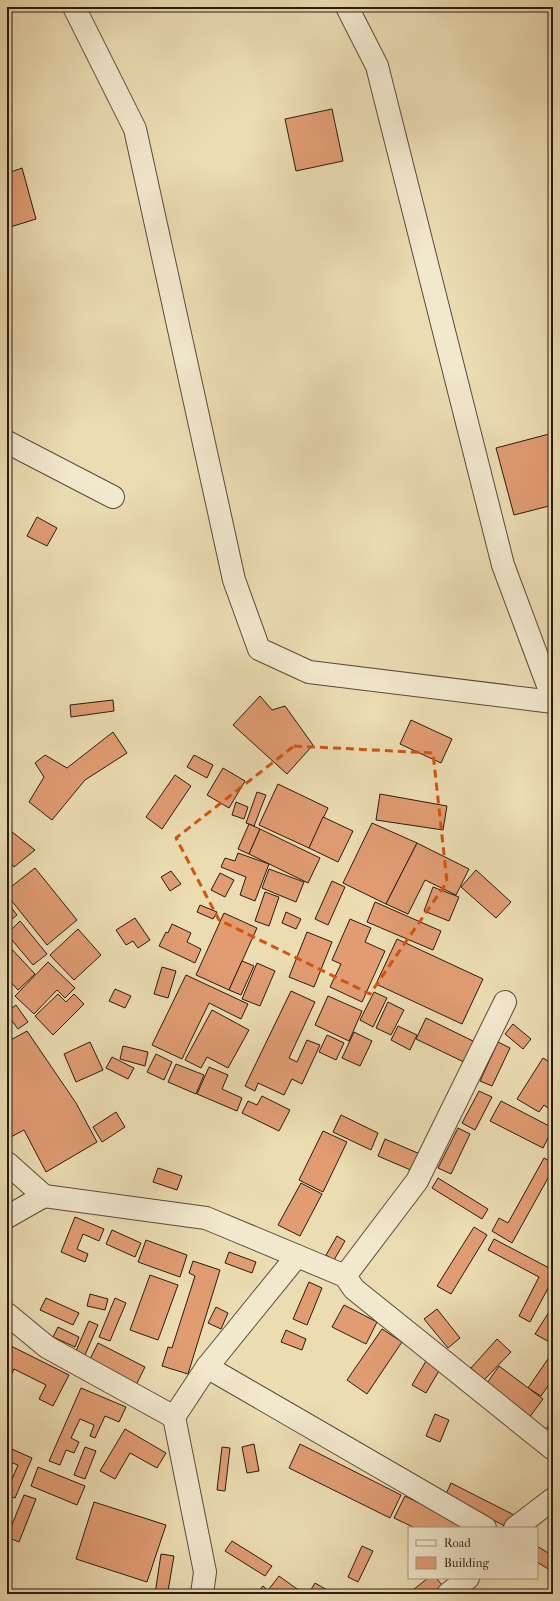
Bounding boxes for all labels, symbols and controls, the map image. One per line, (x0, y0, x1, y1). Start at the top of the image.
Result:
legend (408, 1527, 538, 1579)
text: Road (444, 1536, 471, 1550)
text: Building (444, 1556, 489, 1570)

